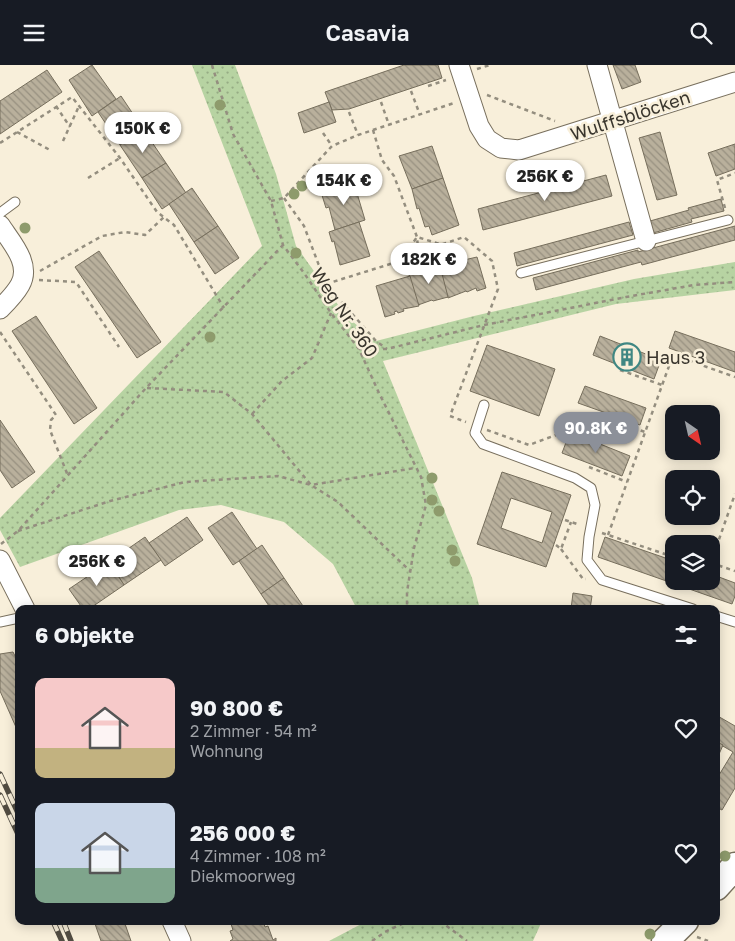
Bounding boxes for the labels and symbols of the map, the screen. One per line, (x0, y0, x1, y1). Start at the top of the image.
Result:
street label: Wulffsblöcken (567, 85, 693, 145)
pin: 150K € (102, 111, 184, 154)
pin: 256K € (504, 159, 586, 202)
pin: 154K € (303, 163, 385, 206)
pin: 182K € (388, 243, 470, 285)
street label: Weg Nr. 360 (307, 263, 383, 361)
building icon: Haus 3 (612, 342, 642, 372)
place label: Haus 3 (646, 346, 705, 368)
north arrow (665, 405, 720, 460)
pin: 90.8K € (550, 411, 642, 454)
pin: 256K € (56, 545, 138, 587)

